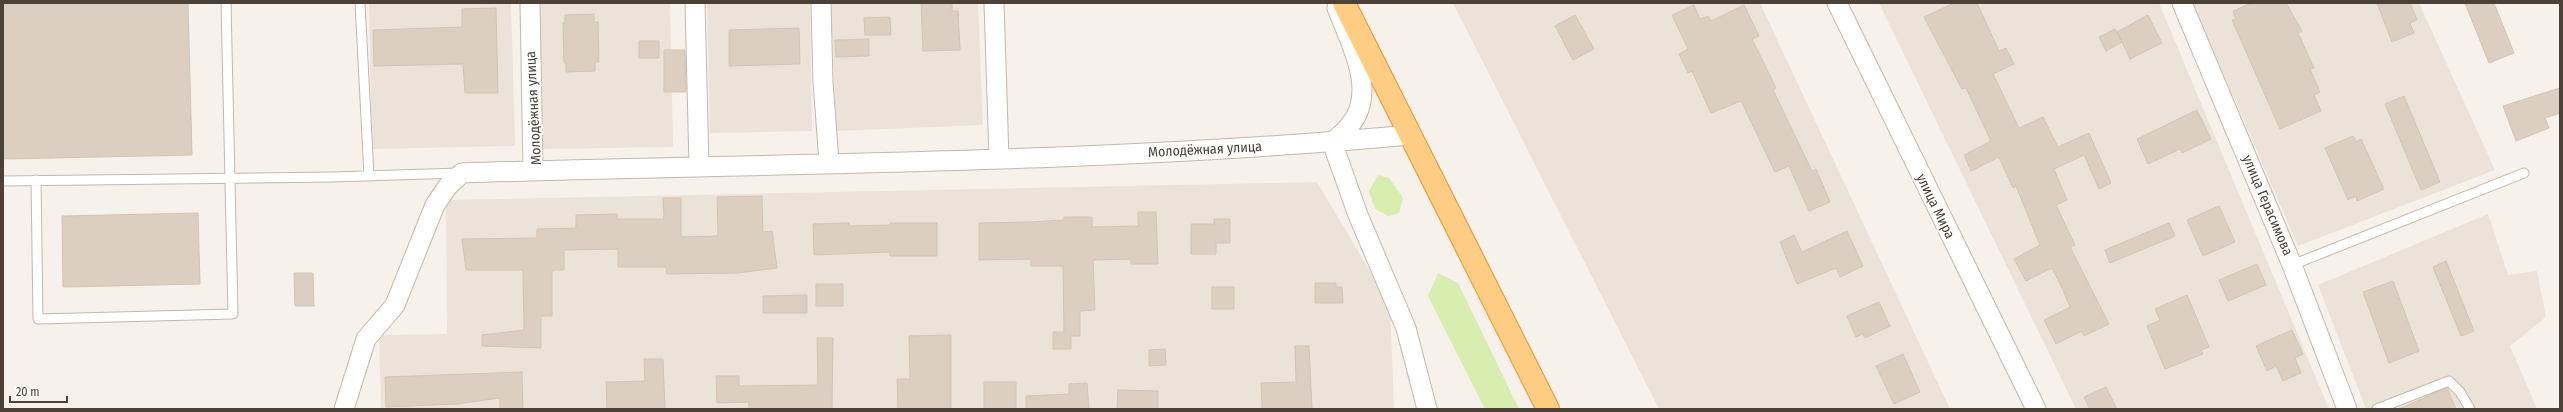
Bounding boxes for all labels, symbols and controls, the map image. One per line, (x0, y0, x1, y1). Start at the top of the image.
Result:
street label: Молодёжная улица (522, 50, 545, 165)
street label: Молодёжная улица (1148, 138, 1263, 161)
street label: улица Герасимова (2239, 152, 2296, 258)
street label: улица Мира (1913, 171, 1959, 242)
scale bar (10, 378, 67, 404)
text: 20 m (16, 385, 40, 399)

